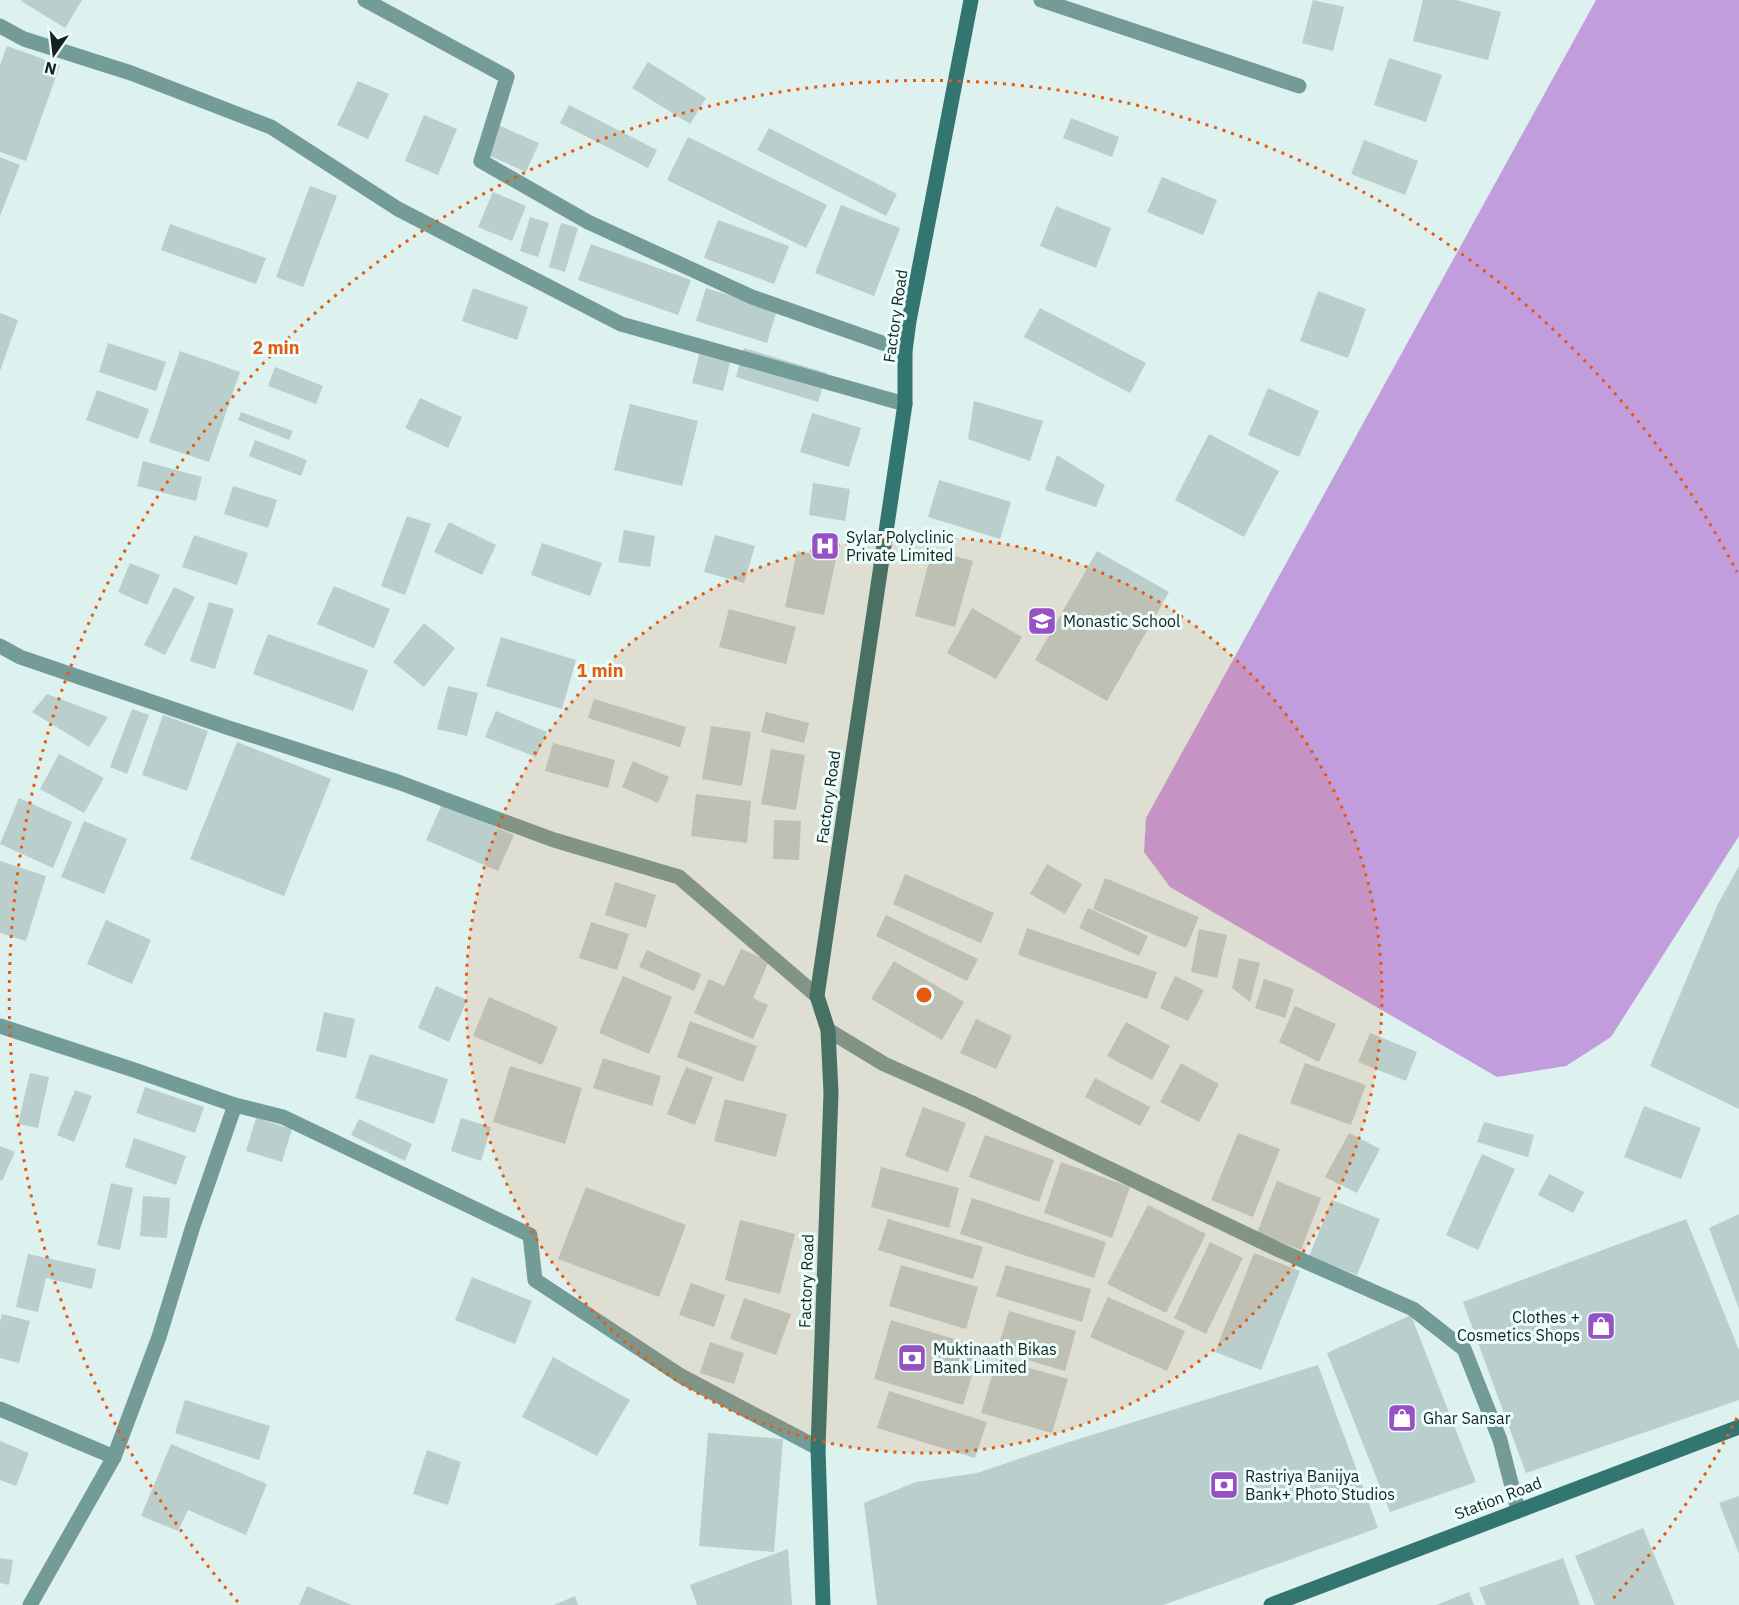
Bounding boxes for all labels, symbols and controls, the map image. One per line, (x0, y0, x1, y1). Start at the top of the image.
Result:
north arrow (24, 24, 84, 84)
text: N (42, 57, 58, 80)
street label: Factory Road (879, 268, 911, 364)
text: 2 min (252, 336, 300, 359)
place label: Sylar Polyclinic Private Limited (846, 527, 954, 565)
hospital icon: Sylar Polyclinic Private Limited (809, 530, 841, 562)
school or university icon: Monastic School (1026, 605, 1058, 637)
place label: Monastic School (1063, 611, 1180, 631)
text: 1 min (576, 659, 624, 682)
street label: Factory Road (812, 749, 844, 845)
centre of rings (914, 985, 934, 1005)
street label: Factory Road (794, 1234, 818, 1328)
place label: Clothes + Cosmetics Shops (1457, 1307, 1580, 1345)
shop icon: Clothes + Cosmetics Shops (1585, 1310, 1617, 1342)
place label: Muktinaath Bikas Bank Limited (933, 1339, 1057, 1377)
bank icon: Muktinaath Bikas Bank Limited (896, 1342, 928, 1374)
shop icon: Ghar Sansar (1386, 1402, 1418, 1434)
place label: Ghar Sansar (1423, 1408, 1511, 1428)
place label: Rastriya Banijya Bank+ Photo Studios (1245, 1466, 1395, 1504)
bank icon: Rastriya Banijya Bank+ Photo Studios (1208, 1469, 1240, 1501)
street label: Station Road (1452, 1472, 1544, 1524)

